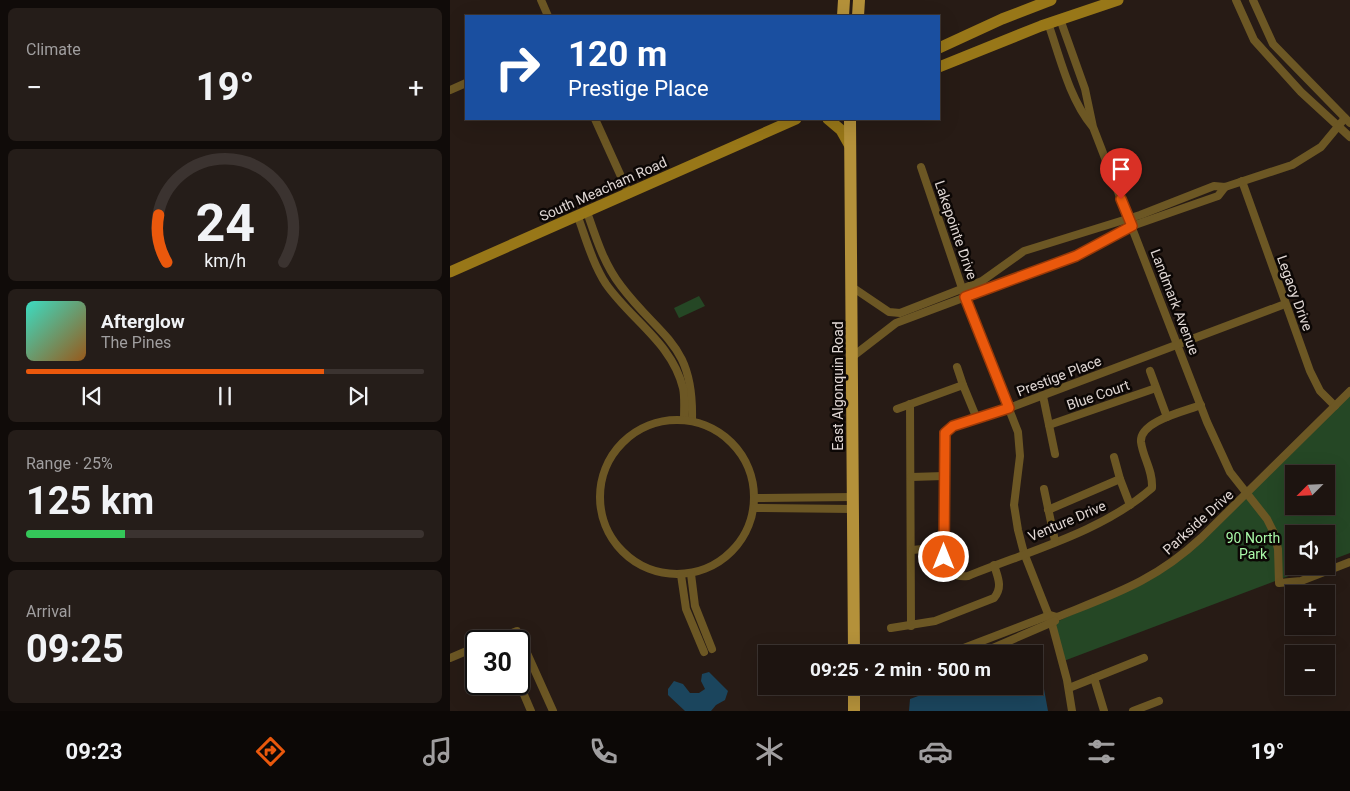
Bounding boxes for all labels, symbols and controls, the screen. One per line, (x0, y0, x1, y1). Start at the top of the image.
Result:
text: 120 m (568, 34, 667, 75)
icon: right (485, 35, 550, 100)
text: Climate (26, 40, 81, 59)
text: 19° (196, 65, 254, 109)
text: − (26, 71, 42, 104)
text: + (408, 71, 424, 104)
text: Prestige Place (568, 76, 709, 101)
pin (1100, 148, 1142, 199)
street label: South Meacham Road (537, 154, 669, 224)
icon: arrive (1107, 155, 1135, 183)
street label: Lakepointe Drive (932, 178, 980, 282)
text: 24 (195, 193, 255, 254)
street label: Landmark Avenue (1148, 247, 1202, 357)
text: km/h (204, 250, 246, 271)
street label: Legacy Drive (1274, 253, 1316, 333)
text: Afterglow (101, 310, 185, 333)
street label: East Algonquin Road (830, 321, 846, 451)
text: The Pines (101, 333, 171, 352)
street label: Prestige Place (1014, 353, 1104, 399)
street label: Blue Court (1065, 377, 1132, 413)
icon: previous (78, 382, 106, 410)
icon: pause (211, 382, 239, 410)
icon: next (344, 382, 372, 410)
text: Range · 25% (26, 454, 113, 473)
north arrow (1285, 465, 1335, 515)
map controls (1285, 465, 1335, 695)
text: 125 km (26, 479, 154, 523)
street label: Parkside Drive (1160, 486, 1236, 558)
street label: Venture Drive (1026, 497, 1108, 545)
button: sound (1285, 525, 1335, 575)
position arrow (917, 530, 969, 582)
park label: 90 North Park (1226, 530, 1280, 562)
button: + (1285, 585, 1335, 635)
text: Arrival (26, 602, 71, 621)
text: 09:25 (26, 627, 124, 671)
speed limit sign: 30 (465, 630, 530, 695)
button: − (1285, 645, 1335, 695)
text: 09:25 · 2 min · 500 m (810, 658, 991, 681)
icon: directions (253, 734, 288, 769)
icon: music (420, 734, 455, 769)
icon: phone (586, 734, 621, 769)
icon: climate (752, 734, 787, 769)
icon: car (918, 734, 953, 769)
icon: filters (1084, 734, 1119, 769)
text: 09:23 (66, 739, 122, 764)
text: 19° (1250, 739, 1284, 764)

